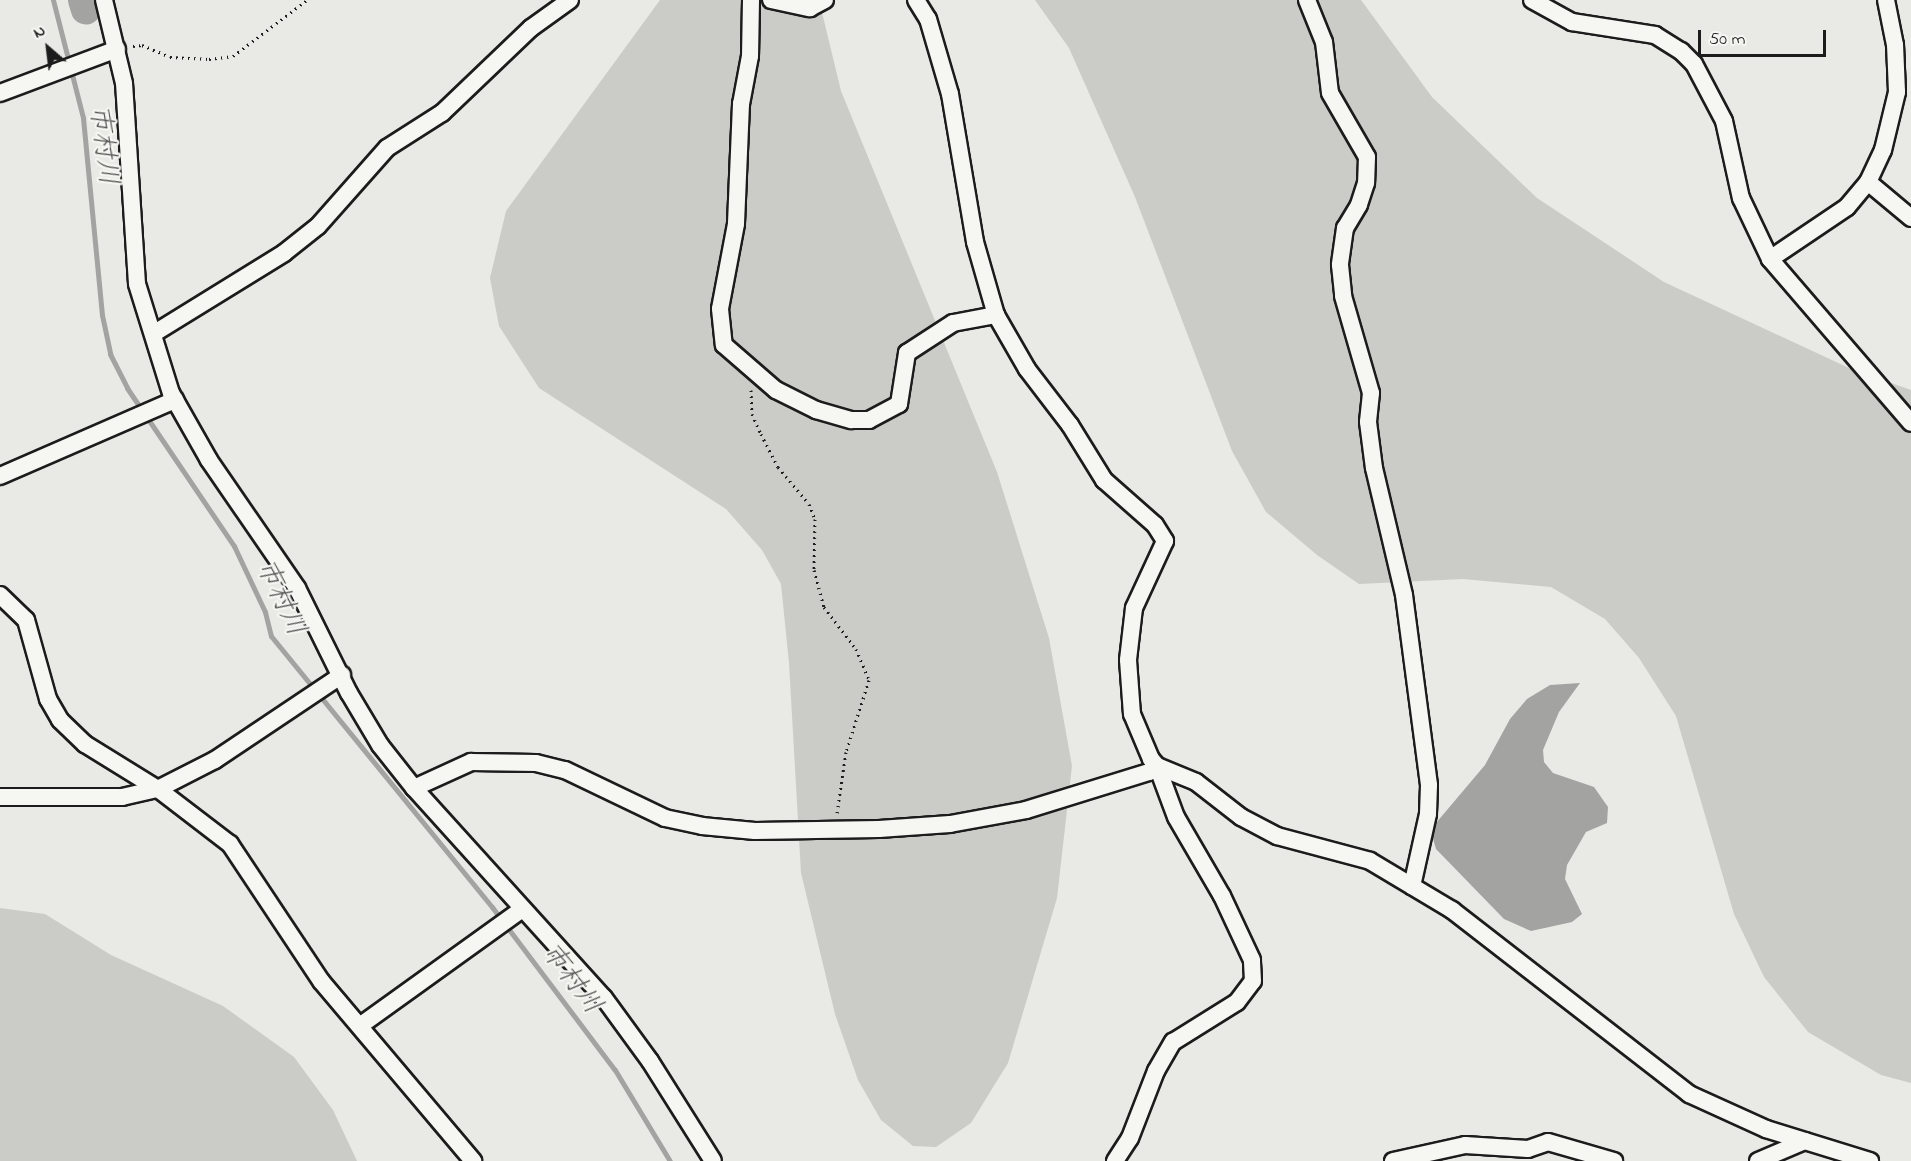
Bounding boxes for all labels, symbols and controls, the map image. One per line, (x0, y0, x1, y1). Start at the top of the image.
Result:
north arrow (18, 18, 78, 78)
scale bar (1701, 18, 1828, 56)
text: N (29, 19, 50, 45)
text: 50 m (1709, 27, 1746, 53)
water label: 市村川 (82, 103, 124, 187)
water label: 市村川 (248, 554, 312, 642)
water label: 市村川 (534, 937, 608, 1021)

